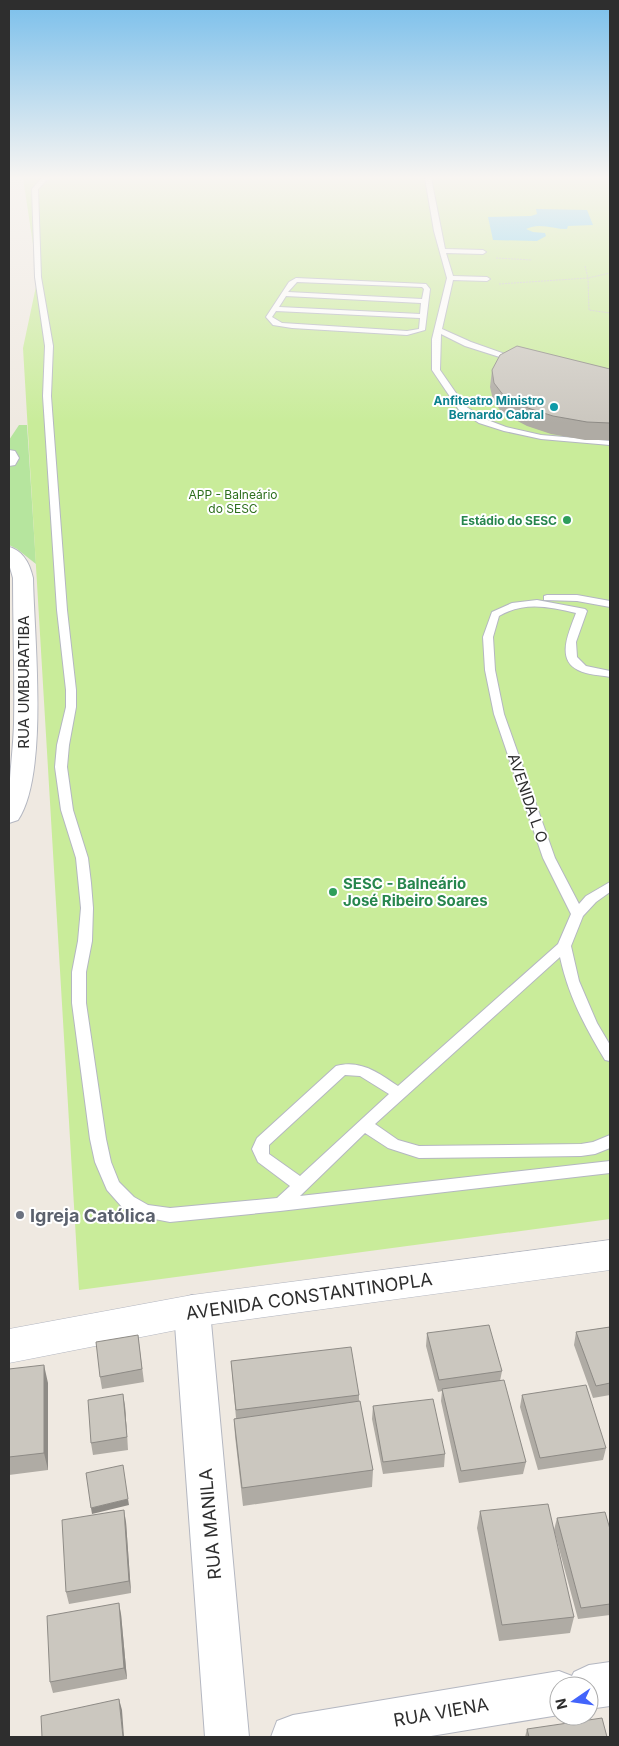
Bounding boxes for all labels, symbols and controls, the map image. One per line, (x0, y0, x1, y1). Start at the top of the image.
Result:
place label: Anfiteatro Ministro Bernardo Cabral (434, 393, 544, 422)
marker: Anfiteatro Ministro Bernardo Cabral (548, 401, 560, 413)
park label: APP - Balneário do SESC (188, 487, 278, 516)
place label: Estádio do SESC (461, 513, 557, 528)
marker: Estádio do SESC (561, 514, 573, 526)
street label: RUA UMBURATIBA (14, 615, 33, 749)
street label: AVENIDA L O (504, 751, 552, 845)
place label: SESC - Balneário José Ribeiro Soares (343, 874, 488, 910)
marker: SESC - Balneário José Ribeiro Soares (327, 886, 339, 898)
place label: Igreja Católica (30, 1205, 156, 1226)
marker: Igreja Católica (14, 1209, 26, 1221)
street label: AVENIDA CONSTANTINOPLA (184, 1268, 434, 1324)
street label: RUA MANILA (195, 1467, 225, 1581)
north arrow (549, 1676, 599, 1726)
street label: RUA VIENA (392, 1693, 490, 1731)
text: N (551, 1697, 570, 1711)

